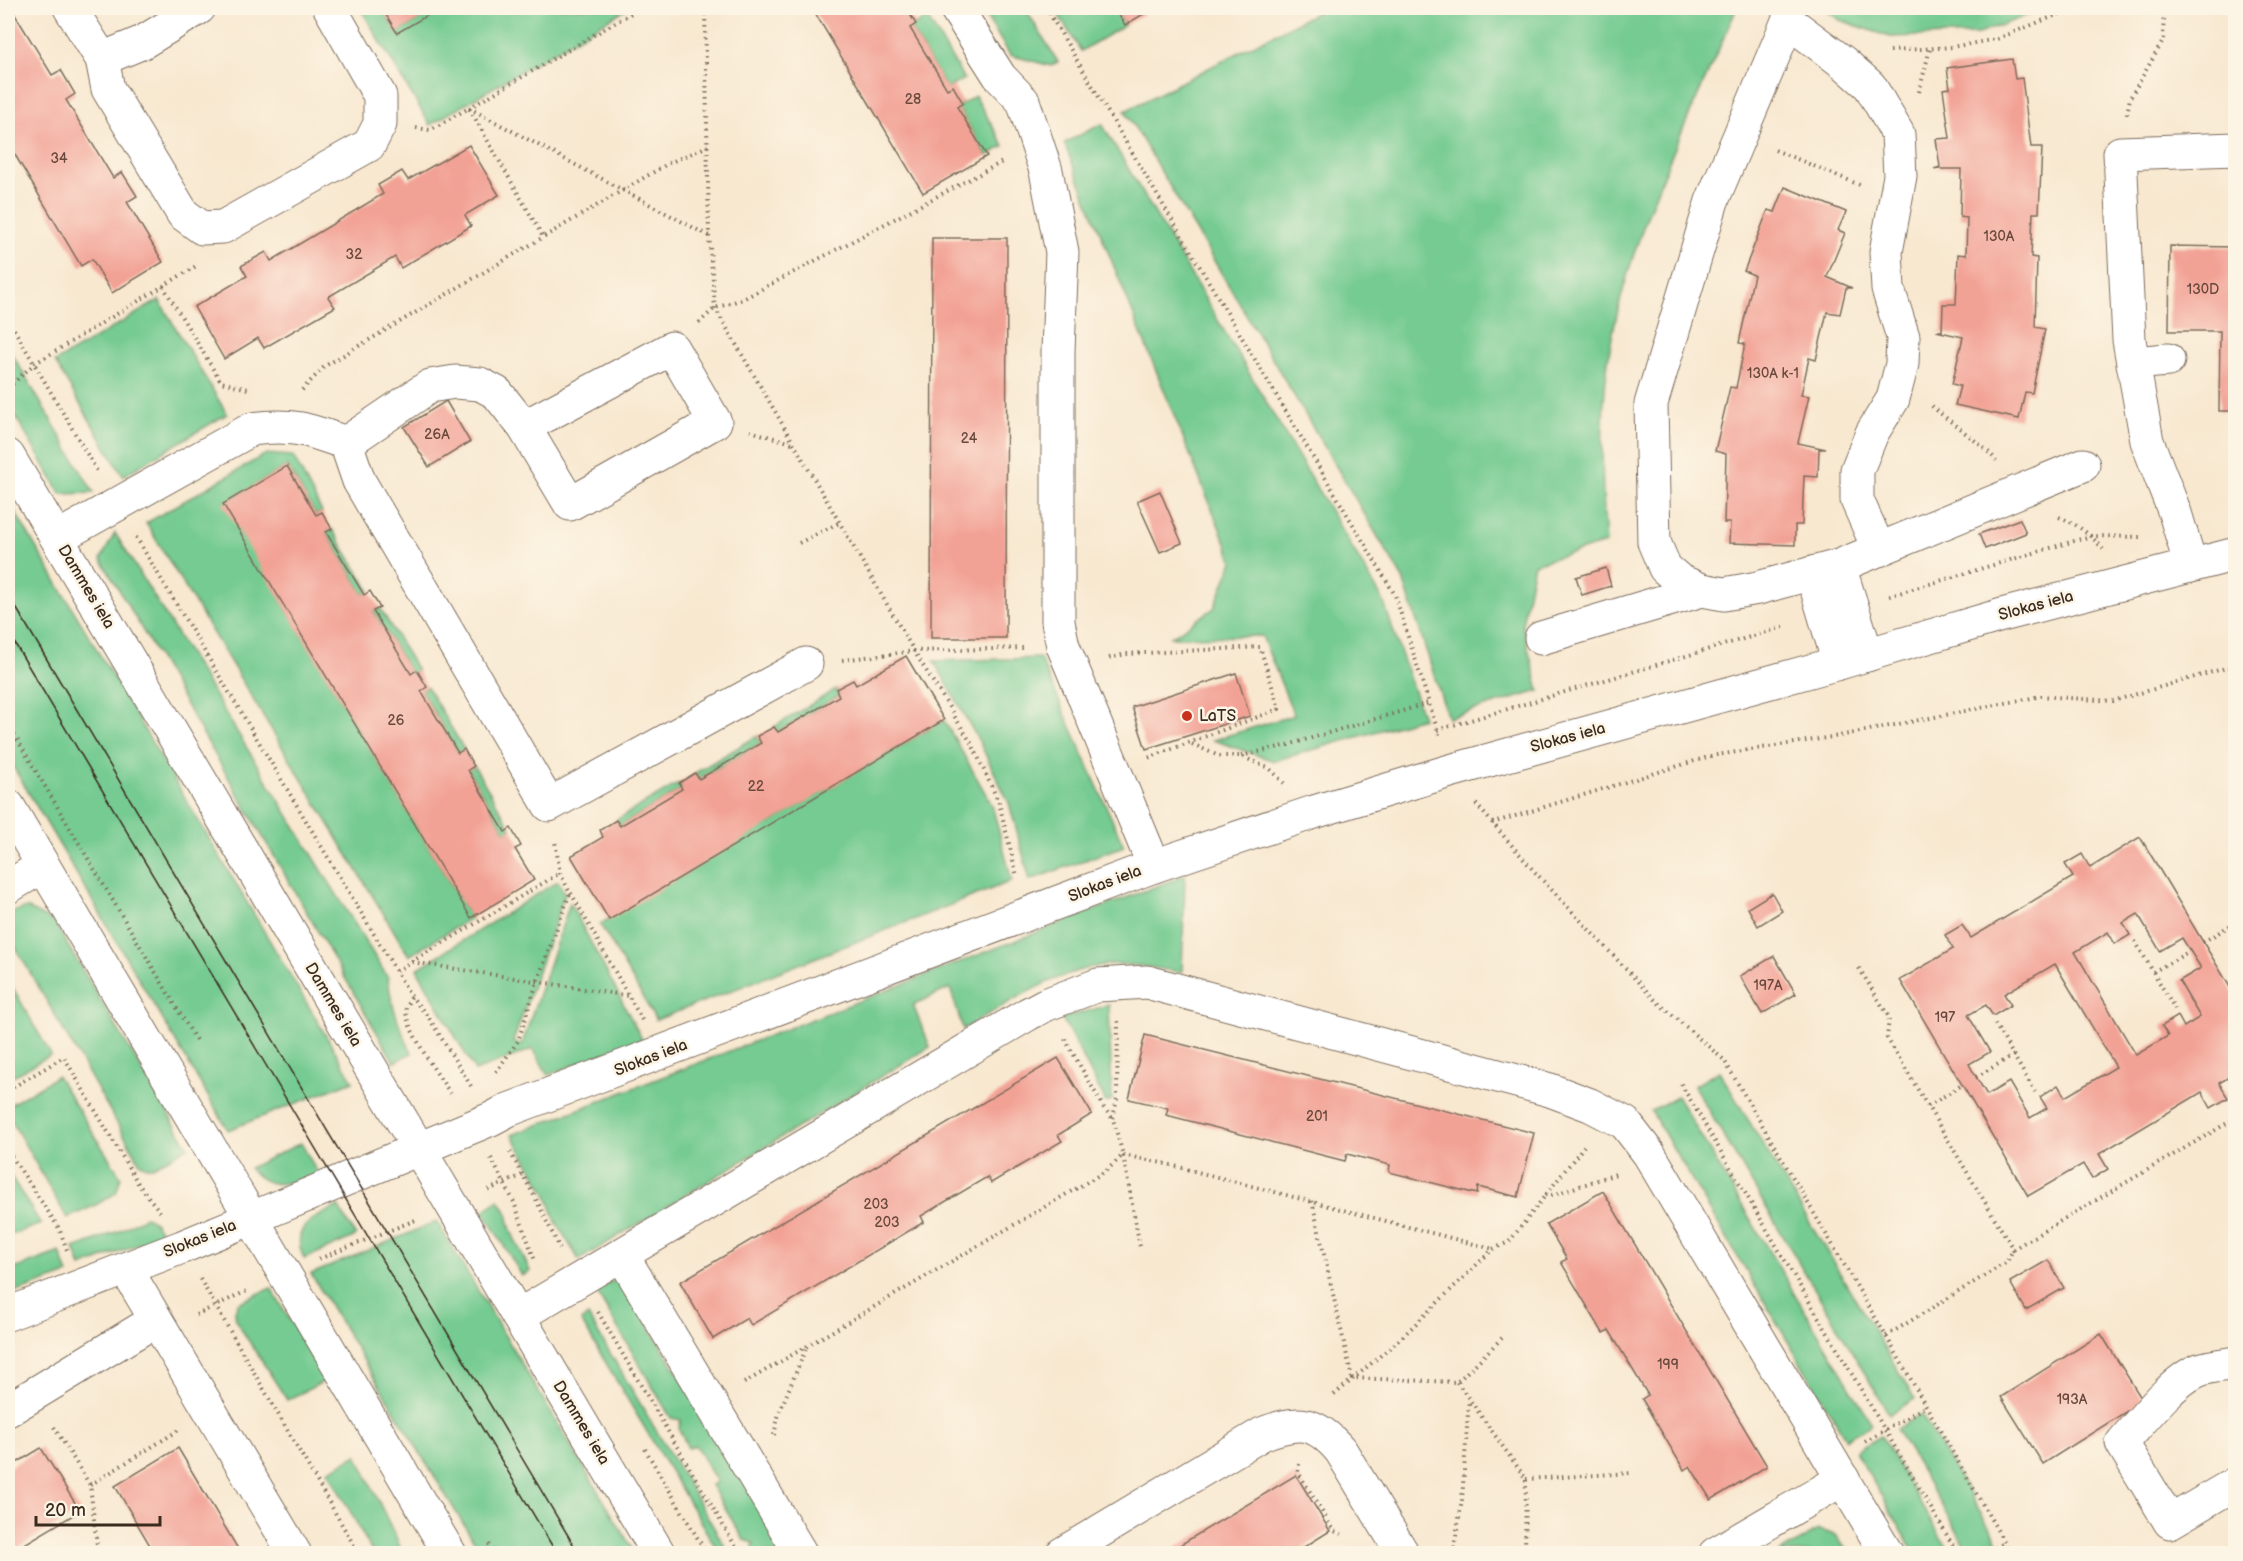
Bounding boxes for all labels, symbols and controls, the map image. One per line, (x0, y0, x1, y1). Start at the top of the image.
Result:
house number: 28 (905, 91, 921, 108)
house number: 34 (50, 150, 68, 167)
house number: 130A (1984, 228, 2015, 245)
house number: 32 (346, 246, 363, 263)
house number: 130D (2187, 281, 2219, 298)
house number: 130A k-1 (1747, 365, 1799, 382)
house number: 26A (424, 426, 450, 443)
house number: 24 (961, 430, 978, 447)
street label: Dammes iela (54, 542, 118, 632)
street label: Slokas iela (1996, 587, 2076, 625)
place label: LaTS (1199, 707, 1236, 726)
marker: LaTS (1180, 709, 1194, 723)
house number: 26 (388, 712, 405, 729)
street label: Slokas iela (1528, 719, 1608, 757)
house number: 22 (748, 778, 765, 795)
street label: Slokas iela (1066, 861, 1144, 907)
street label: Dammes iela (301, 960, 365, 1050)
house number: 197A (1754, 977, 1783, 994)
house number: 197 (1935, 1009, 1955, 1026)
street label: Slokas iela (612, 1035, 690, 1081)
house number: 201 (1306, 1108, 1328, 1125)
house number: 203 (863, 1196, 889, 1213)
house number: 203 (874, 1214, 900, 1231)
street label: Slokas iela (161, 1216, 239, 1262)
house number: 199 (1657, 1356, 1679, 1373)
street label: Dammes iela (549, 1378, 613, 1468)
house number: 193A (2057, 1391, 2088, 1408)
scale bar (36, 1489, 160, 1527)
text: 20 m (45, 1500, 86, 1521)

